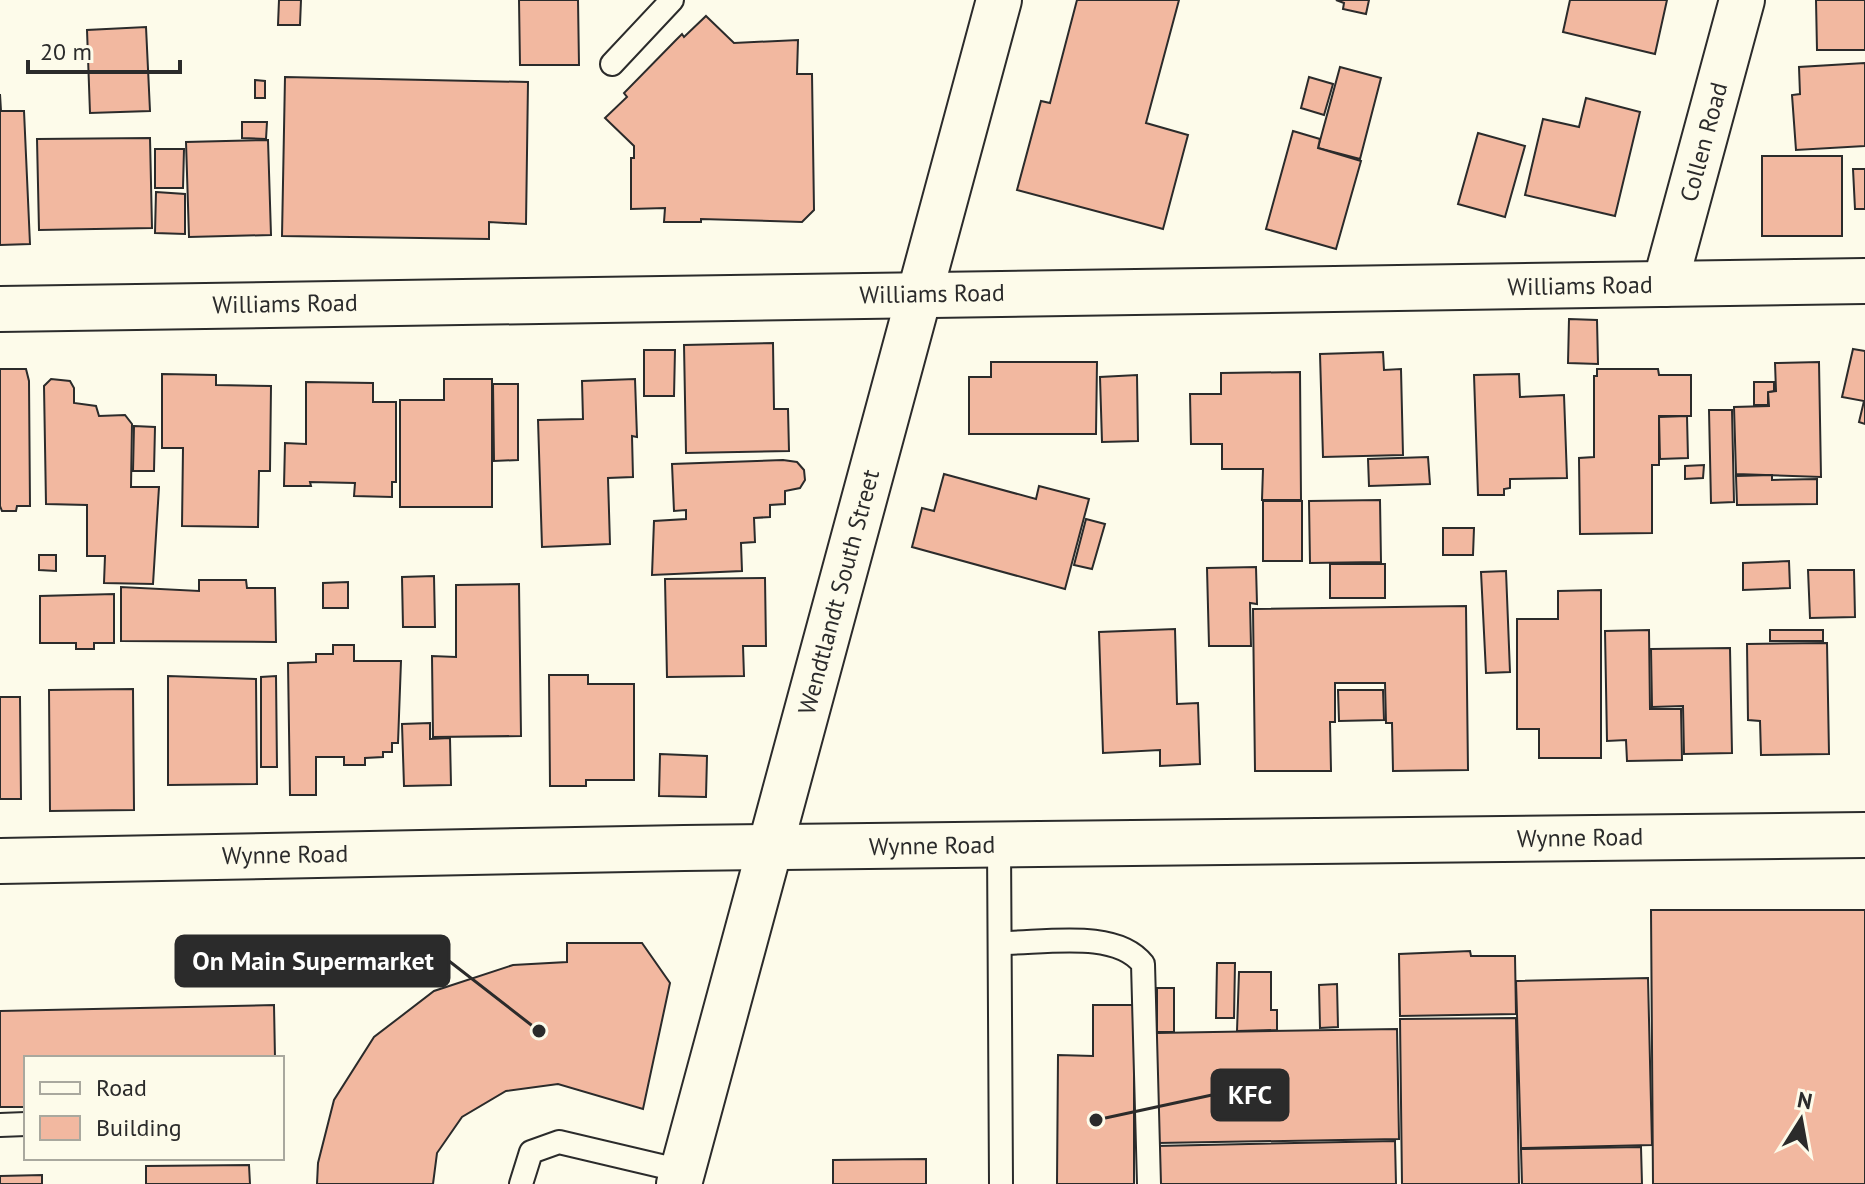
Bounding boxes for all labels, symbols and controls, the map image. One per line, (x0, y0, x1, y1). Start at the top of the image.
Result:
scale bar (28, 24, 180, 74)
text: 20 m (40, 36, 92, 67)
street label: Collen Road (1673, 79, 1734, 205)
street label: Williams Road (1507, 269, 1653, 302)
street label: Williams Road (859, 277, 1005, 310)
street label: Williams Road (212, 287, 358, 320)
street label: Wendtlandt South Street (791, 466, 886, 718)
street label: Wynne Road (1517, 821, 1643, 854)
street label: Wynne Road (869, 829, 995, 862)
street label: Wynne Road (222, 838, 348, 871)
callout: On Main Supermarket (176, 936, 449, 986)
text: On Main Supermarket (192, 944, 434, 977)
legend (24, 1056, 284, 1160)
callout: KFC (1212, 1070, 1288, 1120)
text: Road (96, 1072, 147, 1103)
text: KFC (1228, 1078, 1272, 1111)
north arrow (1761, 1080, 1841, 1160)
text: N (1795, 1085, 1815, 1115)
text: Building (96, 1112, 182, 1143)

